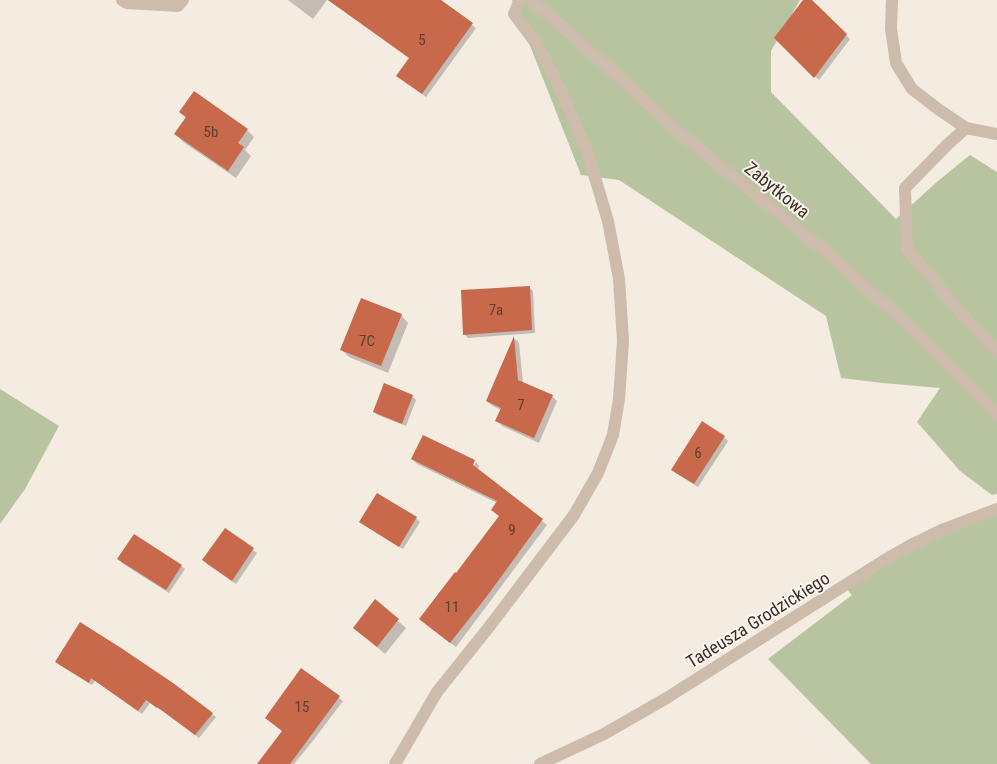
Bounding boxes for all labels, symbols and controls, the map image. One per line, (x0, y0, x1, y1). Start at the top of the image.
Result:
house number: 5 (418, 31, 426, 49)
house number: 5b (204, 123, 218, 141)
street label: Zabytkowa (741, 157, 814, 222)
house number: 7a (489, 301, 503, 319)
house number: 7C (359, 332, 375, 350)
house number: 7 (517, 396, 525, 414)
house number: 6 (694, 444, 702, 462)
house number: 9 (508, 521, 516, 539)
street label: Tadeusza Grodzickiego (682, 567, 833, 672)
house number: 11 (445, 598, 459, 616)
house number: 15 (295, 698, 309, 716)

